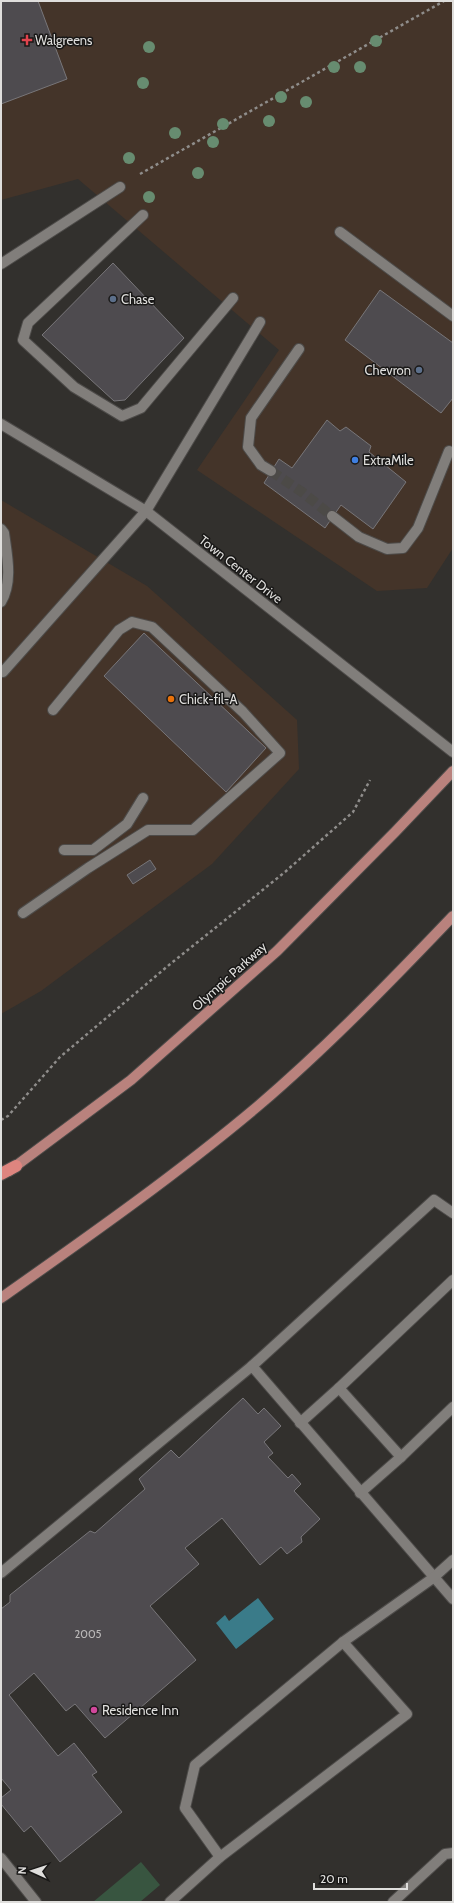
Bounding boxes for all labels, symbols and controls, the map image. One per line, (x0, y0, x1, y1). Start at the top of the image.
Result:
place label: Walgreens (35, 32, 93, 48)
marker: Walgreens (22, 35, 32, 45)
place label: Chase (121, 291, 155, 307)
marker: Chase (108, 294, 118, 304)
place label: Chevron (365, 362, 411, 378)
marker: Chevron (414, 365, 424, 375)
place label: ExtraMile (363, 452, 414, 468)
marker: ExtraMile (350, 455, 360, 465)
street label: Town Center Drive (196, 531, 286, 607)
place label: Chick-fil-A (179, 691, 237, 707)
marker: Chick-fil-A (166, 694, 176, 704)
street label: Olympic Parkway (188, 938, 270, 1014)
house number: 2005 (74, 1627, 102, 1641)
place label: Residence Inn (102, 1702, 179, 1718)
marker: Residence Inn (89, 1705, 99, 1715)
north arrow (12, 1851, 52, 1891)
scale bar (314, 1865, 407, 1891)
text: N (15, 1866, 29, 1875)
text: 20 m (320, 1871, 348, 1886)

